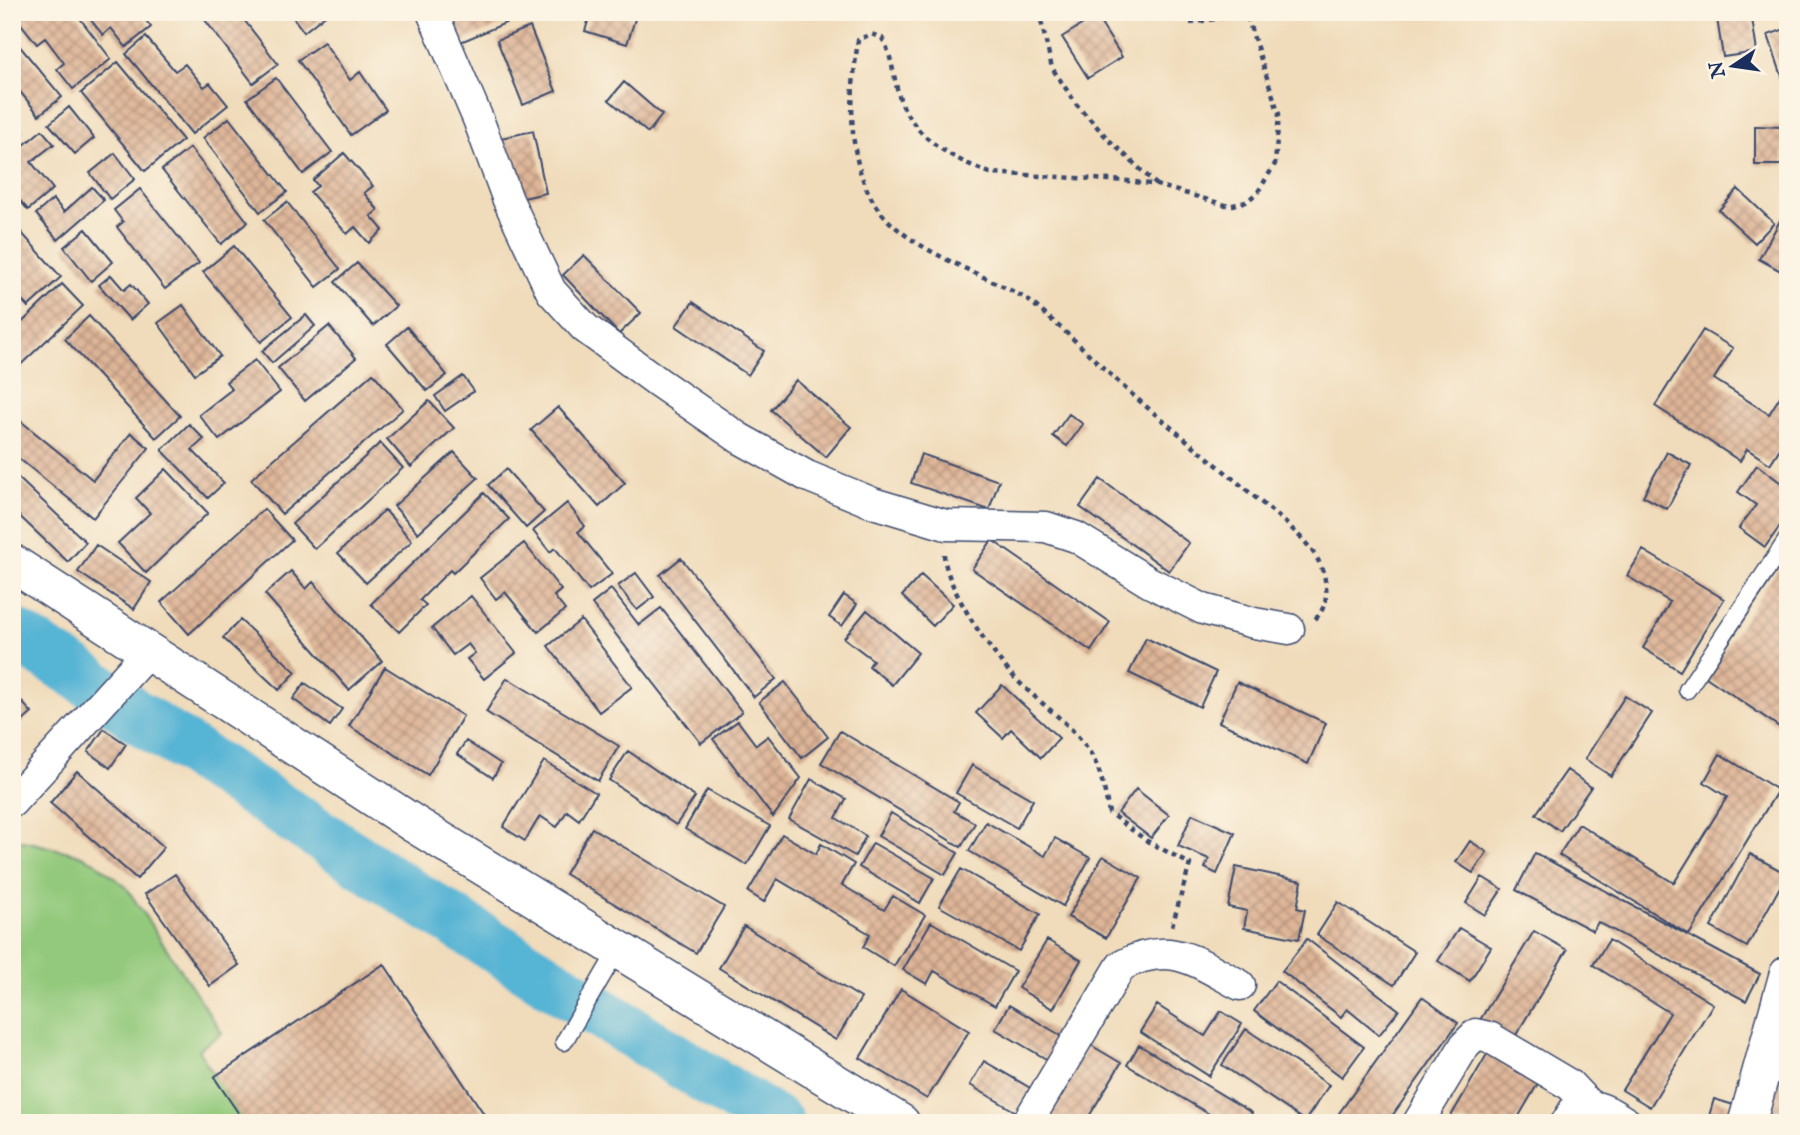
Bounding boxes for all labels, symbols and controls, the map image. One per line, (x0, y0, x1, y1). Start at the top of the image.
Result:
north arrow (1699, 32, 1769, 102)
text: N (1705, 58, 1732, 81)

